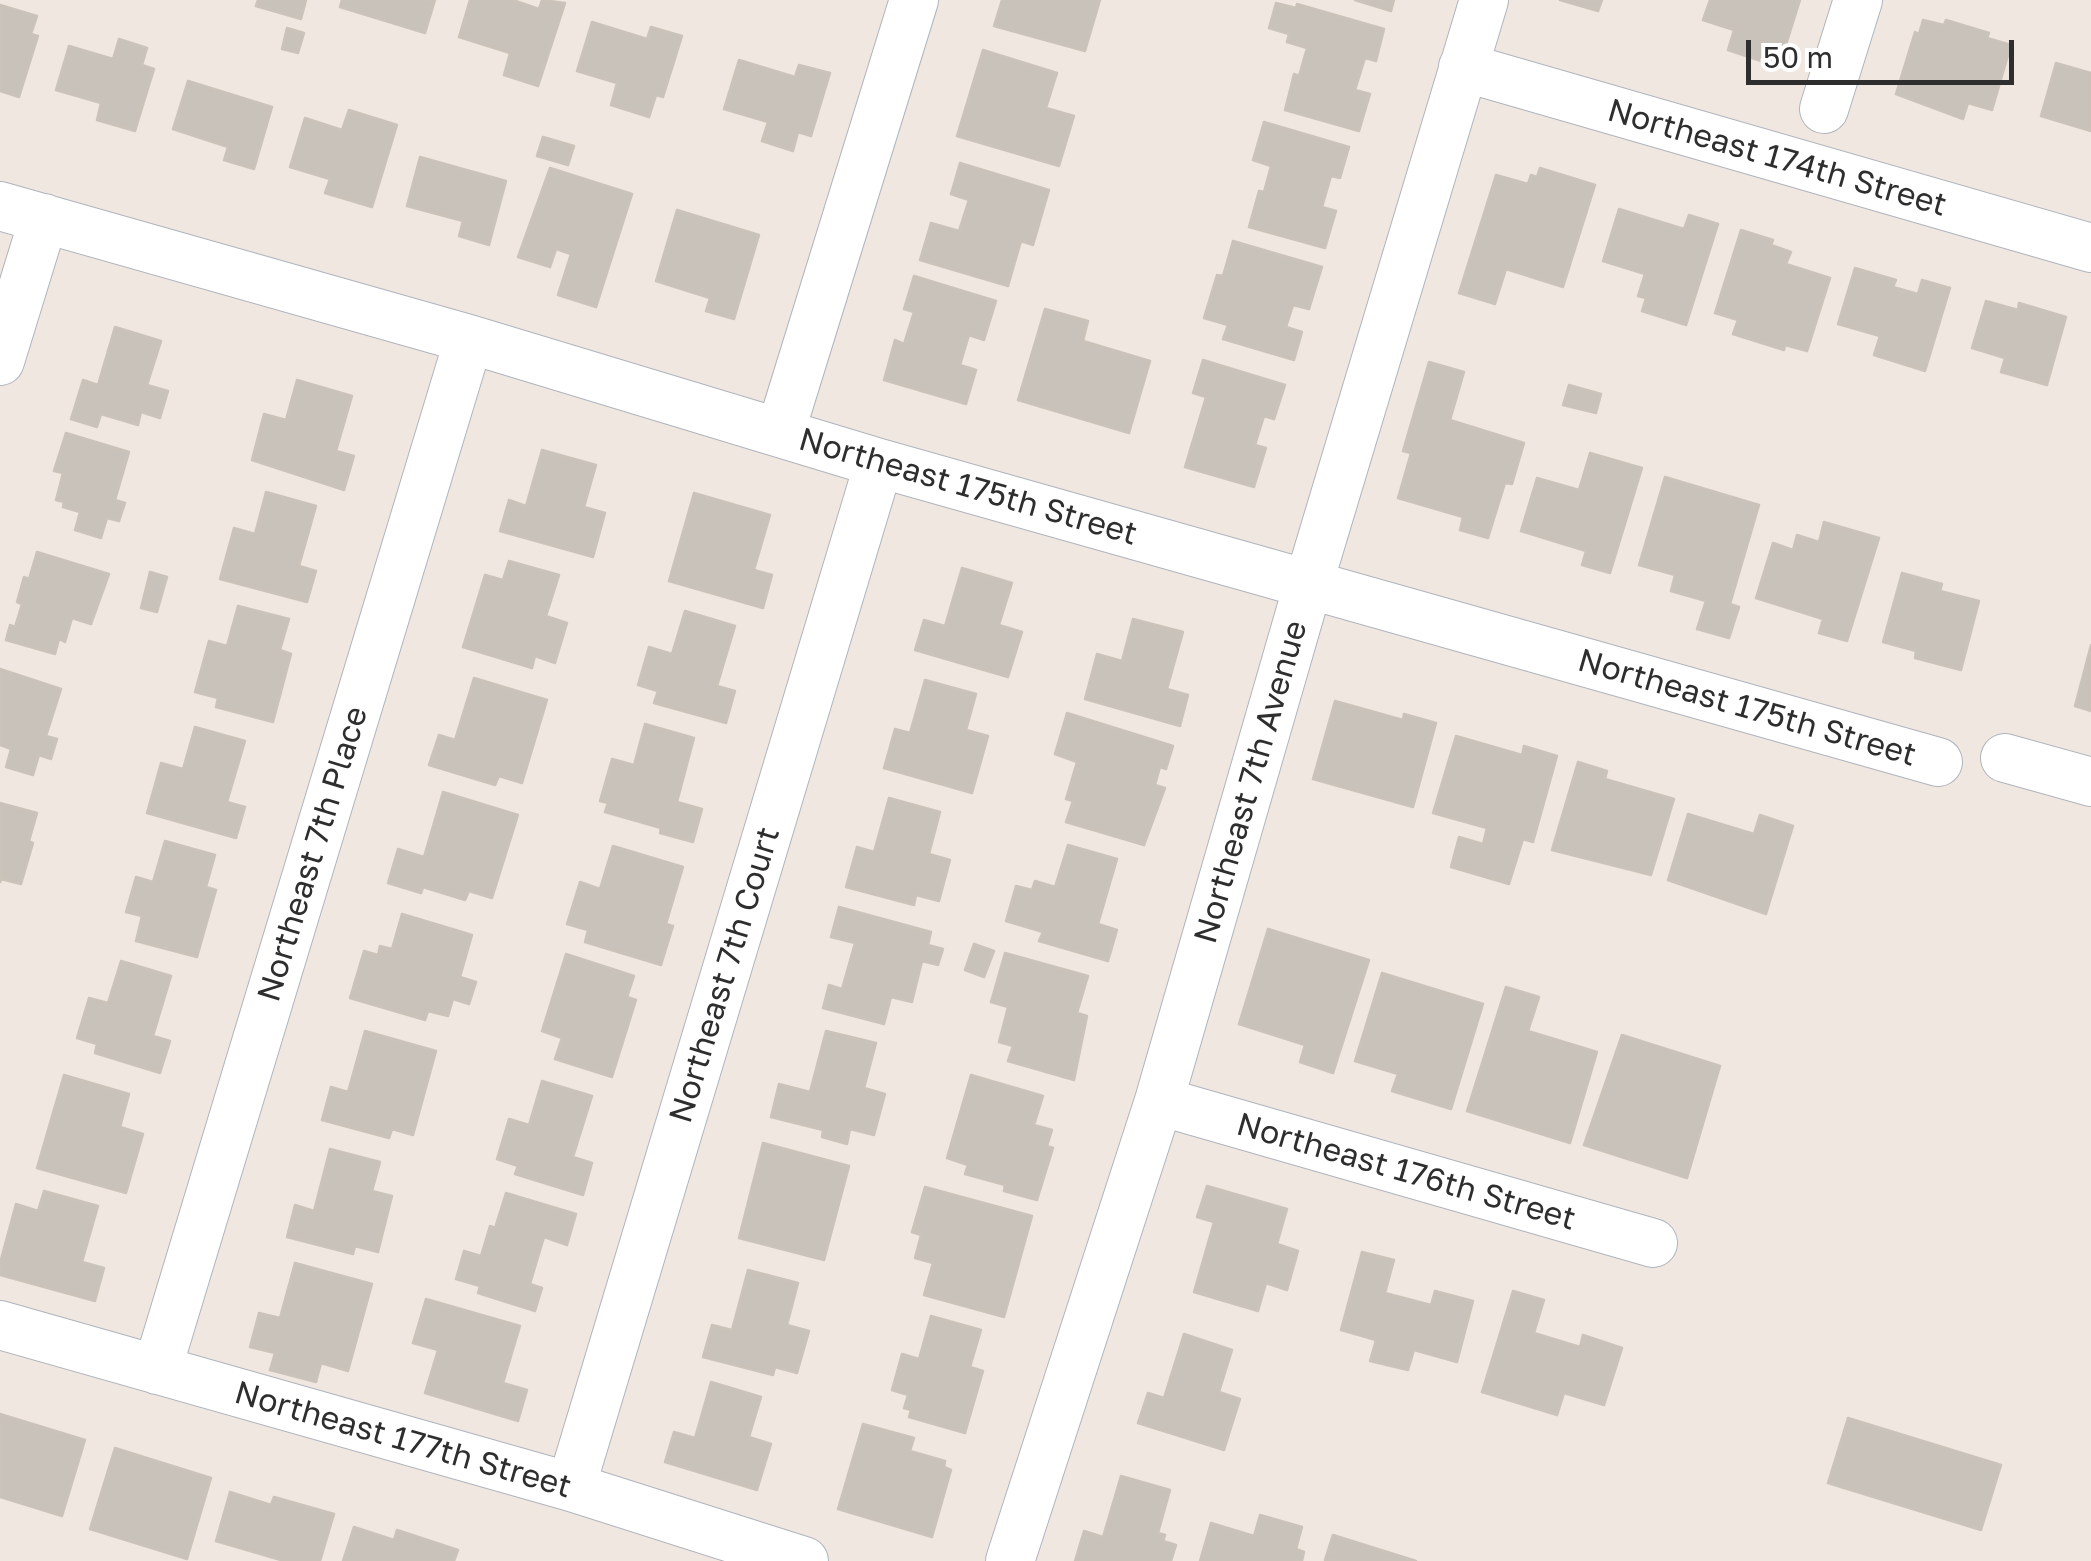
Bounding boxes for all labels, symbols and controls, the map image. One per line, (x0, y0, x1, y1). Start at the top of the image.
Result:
scale bar (1751, 20, 2018, 82)
text: 50 m (1763, 39, 1833, 75)
street label: Northeast 174th Street (1603, 91, 1951, 225)
street label: Northeast 175th Street (795, 420, 1141, 554)
street label: Northeast 7th Avenue (1187, 616, 1315, 948)
street label: Northeast 175th Street (1574, 641, 1920, 775)
street label: Northeast 7th Place (250, 702, 376, 1006)
street label: Northeast 7th Court (662, 822, 788, 1128)
street label: Northeast 176th Street (1232, 1105, 1580, 1239)
street label: Northeast 177th Street (230, 1374, 576, 1506)

